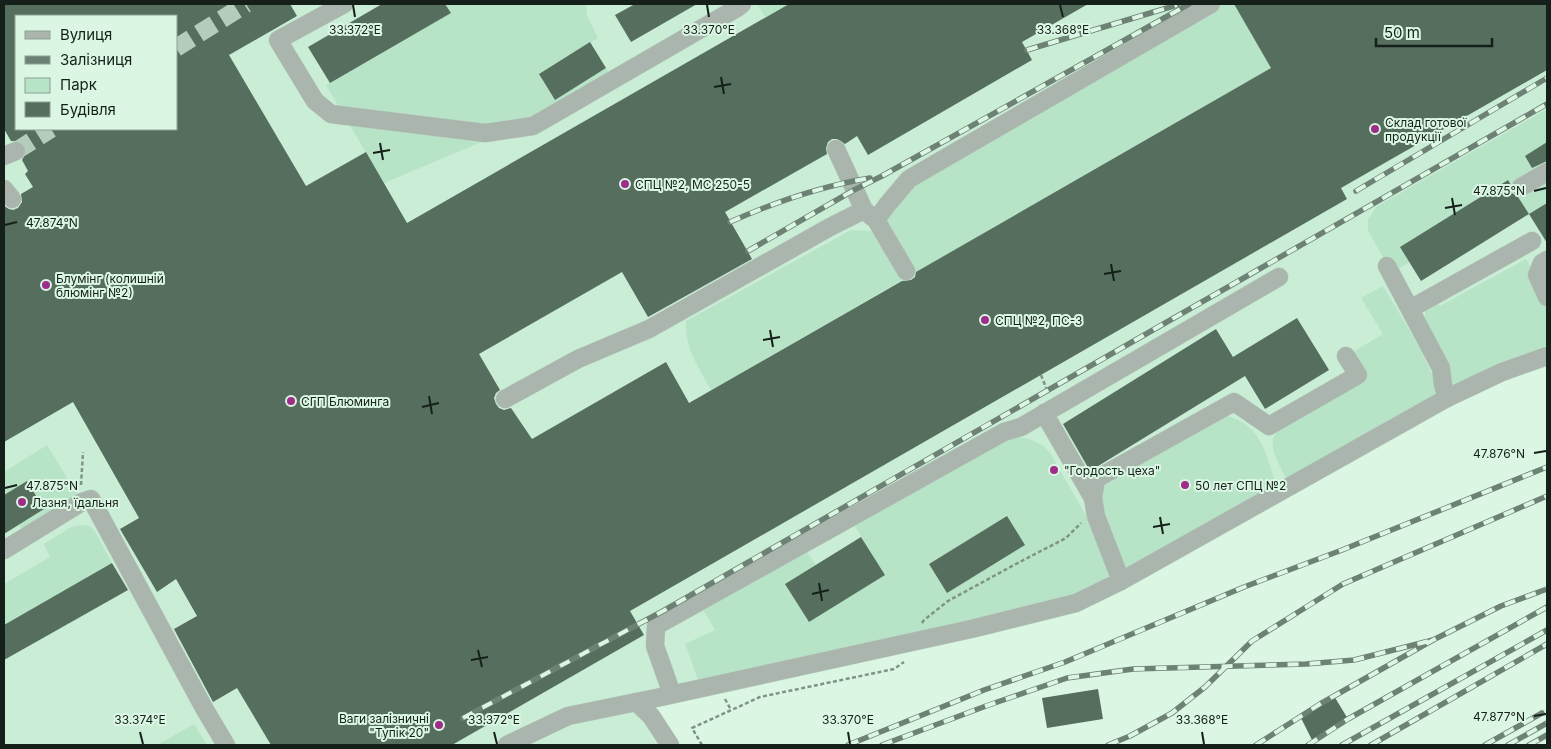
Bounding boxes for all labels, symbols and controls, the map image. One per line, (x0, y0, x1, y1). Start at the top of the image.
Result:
legend (15, 15, 178, 130)
scale bar (1376, 15, 1492, 47)
text: 33.372°E (329, 22, 381, 37)
text: 33.370°E (683, 22, 735, 37)
text: 33.368°E (1037, 22, 1089, 37)
text: 50 m (1384, 23, 1420, 42)
text: Вулиця (60, 25, 112, 44)
text: Залізниця (60, 50, 132, 69)
text: Парк (60, 75, 97, 94)
text: Будівля (60, 100, 116, 119)
place label: Склад готової продукції (1385, 115, 1468, 144)
marker: Склад готової продукції (1369, 123, 1381, 135)
place label: СПЦ №2, МС 250-5 (635, 177, 750, 192)
marker: СПЦ №2, МС 250-5 (619, 178, 631, 190)
text: 47.875°N (1473, 183, 1525, 198)
text: 47.874°N (26, 215, 78, 230)
place label: Блумінг (колишній блюмінг №2) (56, 271, 164, 300)
marker: Блумінг (колишній блюмінг №2) (40, 279, 52, 291)
place label: СПЦ №2, ПС-3 (995, 313, 1082, 328)
marker: СПЦ №2, ПС-3 (979, 314, 991, 326)
place label: СГП Блюминга (301, 394, 389, 409)
marker: СГП Блюминга (285, 395, 297, 407)
text: 47.876°N (1473, 446, 1525, 461)
place label: "Гордость цеха" (1064, 463, 1160, 478)
marker: "Гордость цеха" (1048, 464, 1060, 476)
text: 47.875°N (26, 478, 78, 493)
place label: 50 лет СПЦ №2 (1195, 478, 1286, 493)
marker: 50 лет СПЦ №2 (1179, 479, 1191, 491)
place label: Лазня, їдальня (32, 495, 119, 510)
marker: Лазня, їдальня (16, 496, 28, 508)
text: 47.877°N (1473, 709, 1525, 724)
place label: Ваги залізничні "Тупік 20" (339, 711, 429, 740)
text: 33.374°E (114, 712, 166, 727)
text: 33.372°E (468, 712, 520, 727)
text: 33.370°E (822, 712, 874, 727)
text: 33.368°E (1176, 712, 1228, 727)
marker: Ваги залізничні "Тупік 20" (433, 719, 445, 731)

